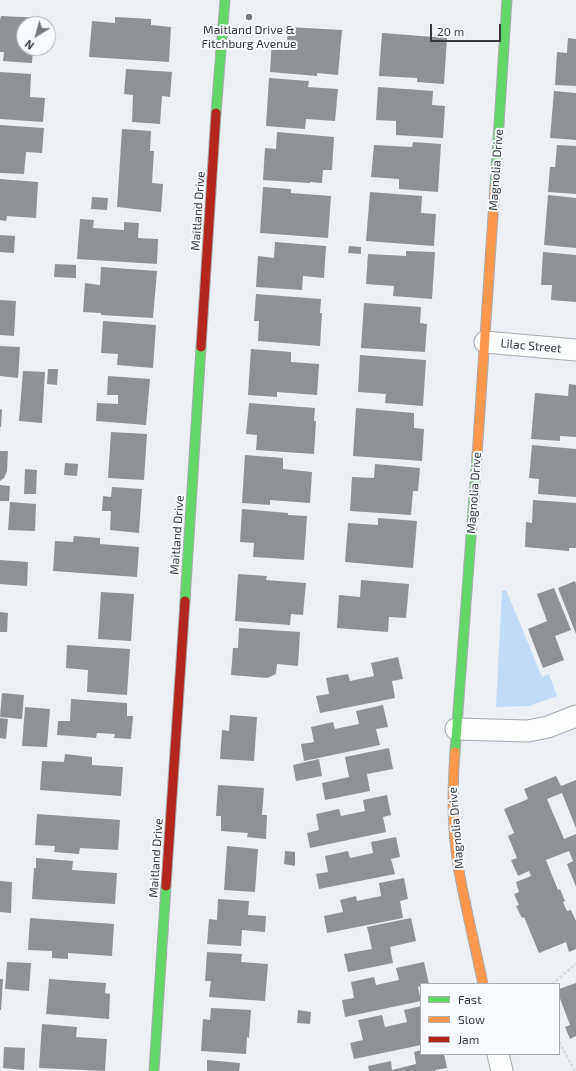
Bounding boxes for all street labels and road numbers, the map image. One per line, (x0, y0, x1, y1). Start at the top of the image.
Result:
street label: Magnolia Drive (486, 129, 506, 211)
street label: Maitland Drive (188, 171, 208, 251)
street label: Lilac Street (500, 336, 562, 356)
street label: Magnolia Drive (464, 452, 484, 534)
street label: Maitland Drive (167, 495, 187, 575)
street label: Magnolia Drive (445, 787, 467, 869)
street label: Maitland Drive (146, 818, 166, 898)

